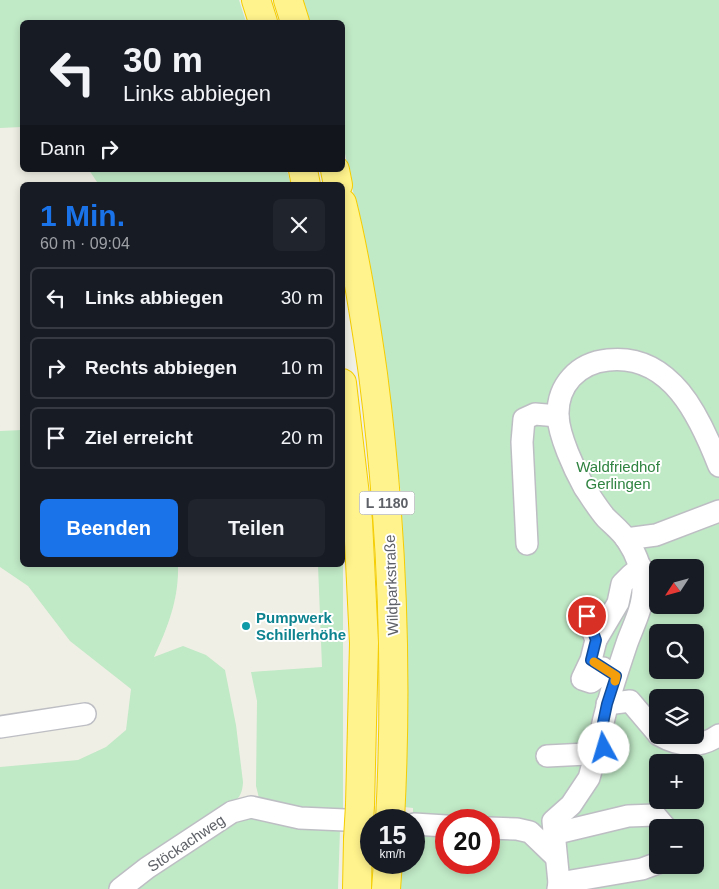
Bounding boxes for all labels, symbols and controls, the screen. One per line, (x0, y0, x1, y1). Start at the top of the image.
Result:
icon: left (40, 40, 105, 105)
text: 30 m (123, 40, 203, 79)
text: Links abbiegen (123, 81, 271, 106)
icon: right (95, 135, 123, 163)
text: Dann (40, 138, 85, 159)
text: 1 Min. (40, 199, 125, 232)
button: close (273, 199, 325, 251)
text: 60 m · 09:04 (40, 235, 130, 252)
icon: left (42, 284, 70, 312)
text: Links abbiegen (85, 287, 223, 308)
text: 30 m (281, 287, 323, 308)
icon: right (42, 354, 70, 382)
text: Rechts abbiegen (85, 357, 237, 378)
text: 10 m (281, 357, 323, 378)
icon: arrive (42, 424, 70, 452)
text: Ziel erreicht (85, 427, 193, 448)
text: 20 m (281, 427, 323, 448)
park label: Waldfriedhof Gerlingen (576, 458, 661, 492)
road number: L 1180 (360, 492, 414, 514)
button: Beenden (40, 499, 178, 557)
button: Teilen (188, 499, 325, 557)
street label: Wildparkstraße (381, 534, 401, 636)
north arrow (649, 559, 704, 614)
map controls (649, 559, 704, 874)
pin (566, 595, 608, 637)
icon: arrive (573, 602, 601, 630)
place label: Pumpwerk Schillerhöhe (256, 609, 346, 643)
marker: Pumpwerk Schillerhöhe (240, 620, 252, 632)
button: search (649, 624, 704, 679)
button: layers (649, 689, 704, 744)
position arrow (577, 721, 629, 773)
button: + (649, 754, 704, 809)
speed limit sign: 20 (435, 809, 500, 874)
street label: Stöckachweg (144, 811, 228, 875)
button: − (649, 819, 704, 874)
text: 15 (379, 821, 406, 849)
text: km/h (379, 847, 406, 861)

